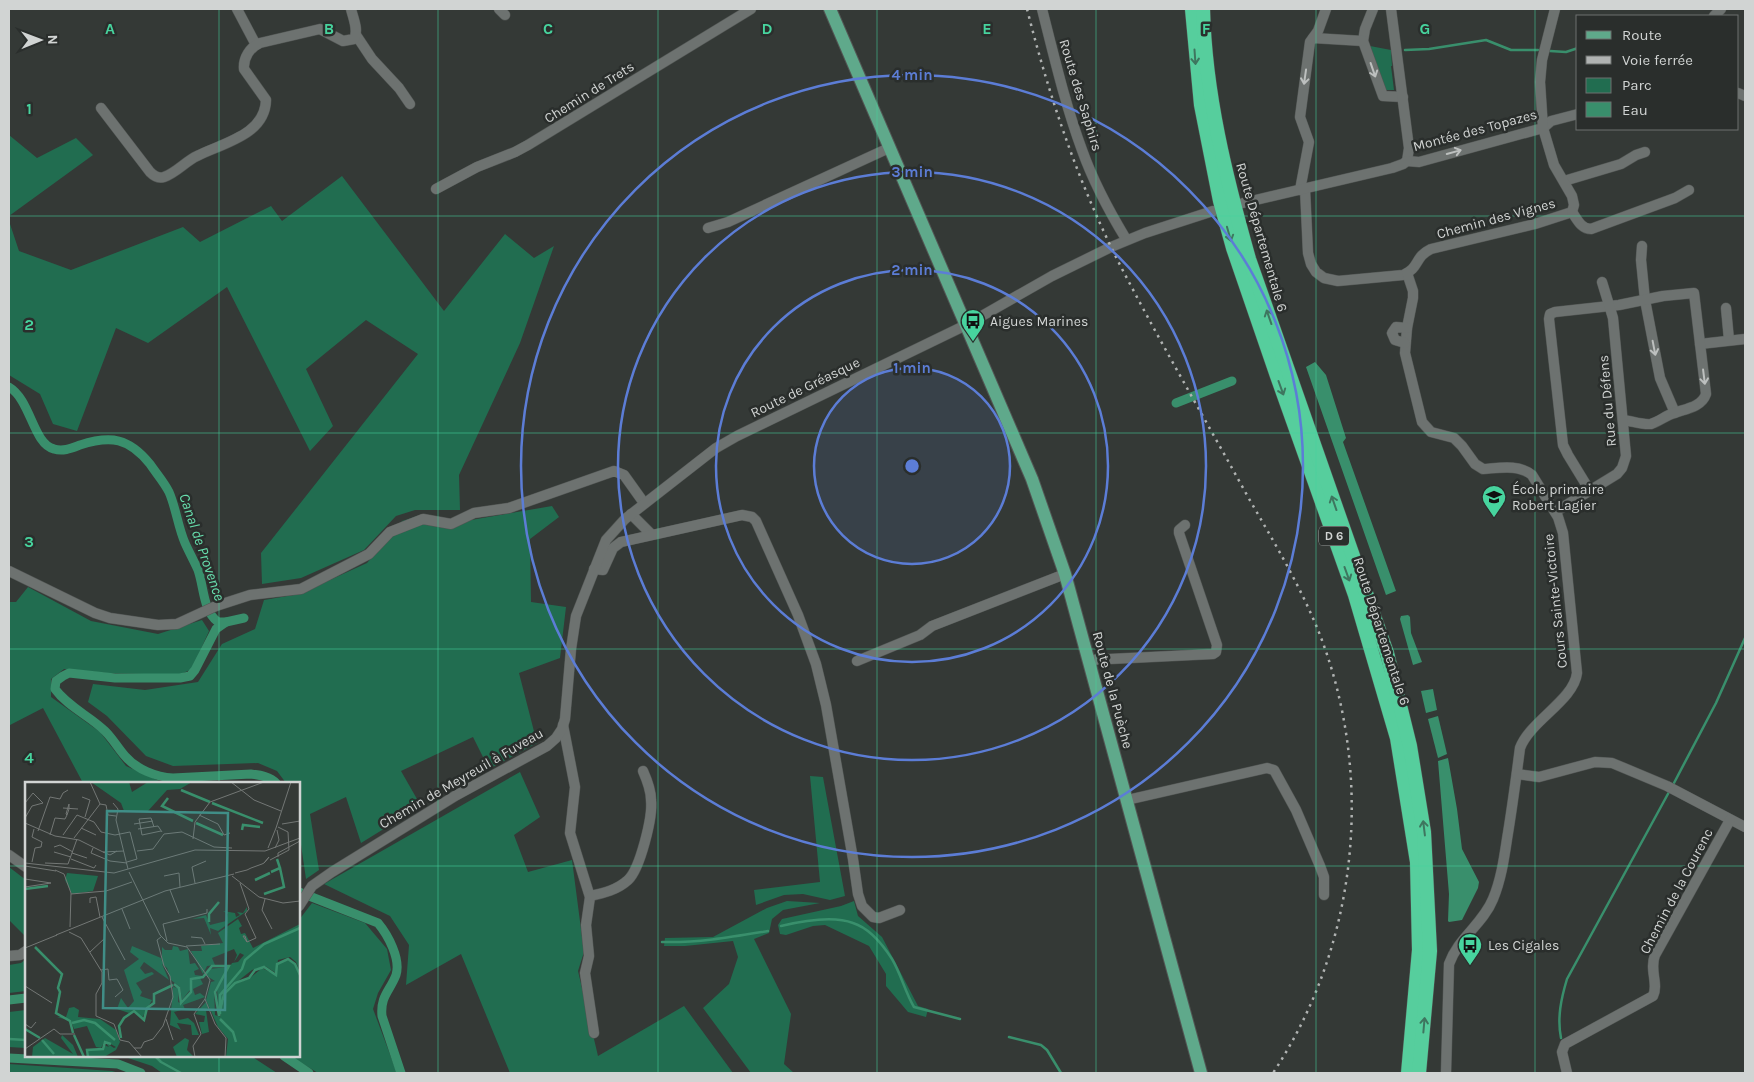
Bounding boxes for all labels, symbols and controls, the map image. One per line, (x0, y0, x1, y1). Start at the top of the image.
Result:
north arrow (15, 15, 65, 65)
legend (1576, 15, 1739, 130)
text: A (105, 19, 115, 38)
text: B (324, 19, 334, 38)
text: C (543, 19, 553, 38)
text: D (762, 19, 773, 38)
text: E (982, 19, 992, 38)
text: F (1202, 19, 1211, 38)
text: G (1420, 19, 1430, 38)
text: Route (1622, 26, 1662, 44)
text: N (44, 35, 61, 45)
street label: Route des Saphirs (1055, 37, 1106, 153)
one-way arrow (1191, 49, 1200, 65)
text: Voie ferrée (1622, 51, 1693, 69)
street label: Chemin de Trets (541, 58, 637, 127)
one-way arrow (1369, 61, 1378, 77)
text: 4 min (891, 66, 933, 84)
one-way arrow (1300, 68, 1310, 84)
text: Parc (1622, 76, 1652, 94)
text: 1 (26, 99, 32, 118)
text: Eau (1622, 101, 1648, 119)
street label: Montée des Topazes (1411, 106, 1539, 155)
one-way arrow (1446, 147, 1462, 157)
street label: Route Départementale 6 (1232, 161, 1291, 314)
text: 3 min (891, 163, 933, 181)
street label: Chemin des Vignes (1435, 194, 1557, 243)
one-way arrow (1225, 225, 1234, 241)
text: 2 min (891, 261, 933, 279)
bus stop icon: Aigues Marines (960, 308, 986, 342)
one-way arrow (1263, 309, 1273, 325)
place label: Aigues Marines (990, 313, 1088, 330)
text: 2 (24, 315, 34, 334)
one-way arrow (1650, 339, 1660, 355)
street label: Route de Gréasque (748, 354, 863, 421)
street label: Rue du Défens (1595, 354, 1620, 447)
text: 1 min (893, 359, 931, 377)
one-way arrow (1699, 368, 1709, 384)
one-way arrow (1277, 380, 1286, 395)
centre of rings (903, 457, 921, 475)
place label: École primaire Robert Lagier (1512, 480, 1604, 514)
school or university icon: École primaire Robert Lagier (1481, 484, 1507, 518)
water label: Canal de Provence (175, 491, 229, 603)
one-way arrow (1329, 496, 1338, 512)
road number: D 6 (1319, 526, 1349, 546)
text: 3 (24, 532, 34, 551)
street label: Cours Sainte-Victoire (1540, 533, 1571, 669)
street label: Route Départementale 6 (1350, 555, 1413, 707)
one-way arrow (1343, 566, 1352, 581)
street label: Route de la Puèche (1089, 630, 1136, 751)
street label: Chemin de Meyreuil à Fuveau (376, 724, 546, 832)
text: 4 (24, 748, 34, 767)
inset map (25, 782, 300, 1057)
one-way arrow (1419, 820, 1429, 836)
street label: Chemin de la Courenc (1636, 826, 1717, 957)
bus stop icon: Les Cigales (1457, 932, 1483, 966)
place label: Les Cigales (1488, 937, 1559, 954)
one-way arrow (1419, 1017, 1429, 1033)

